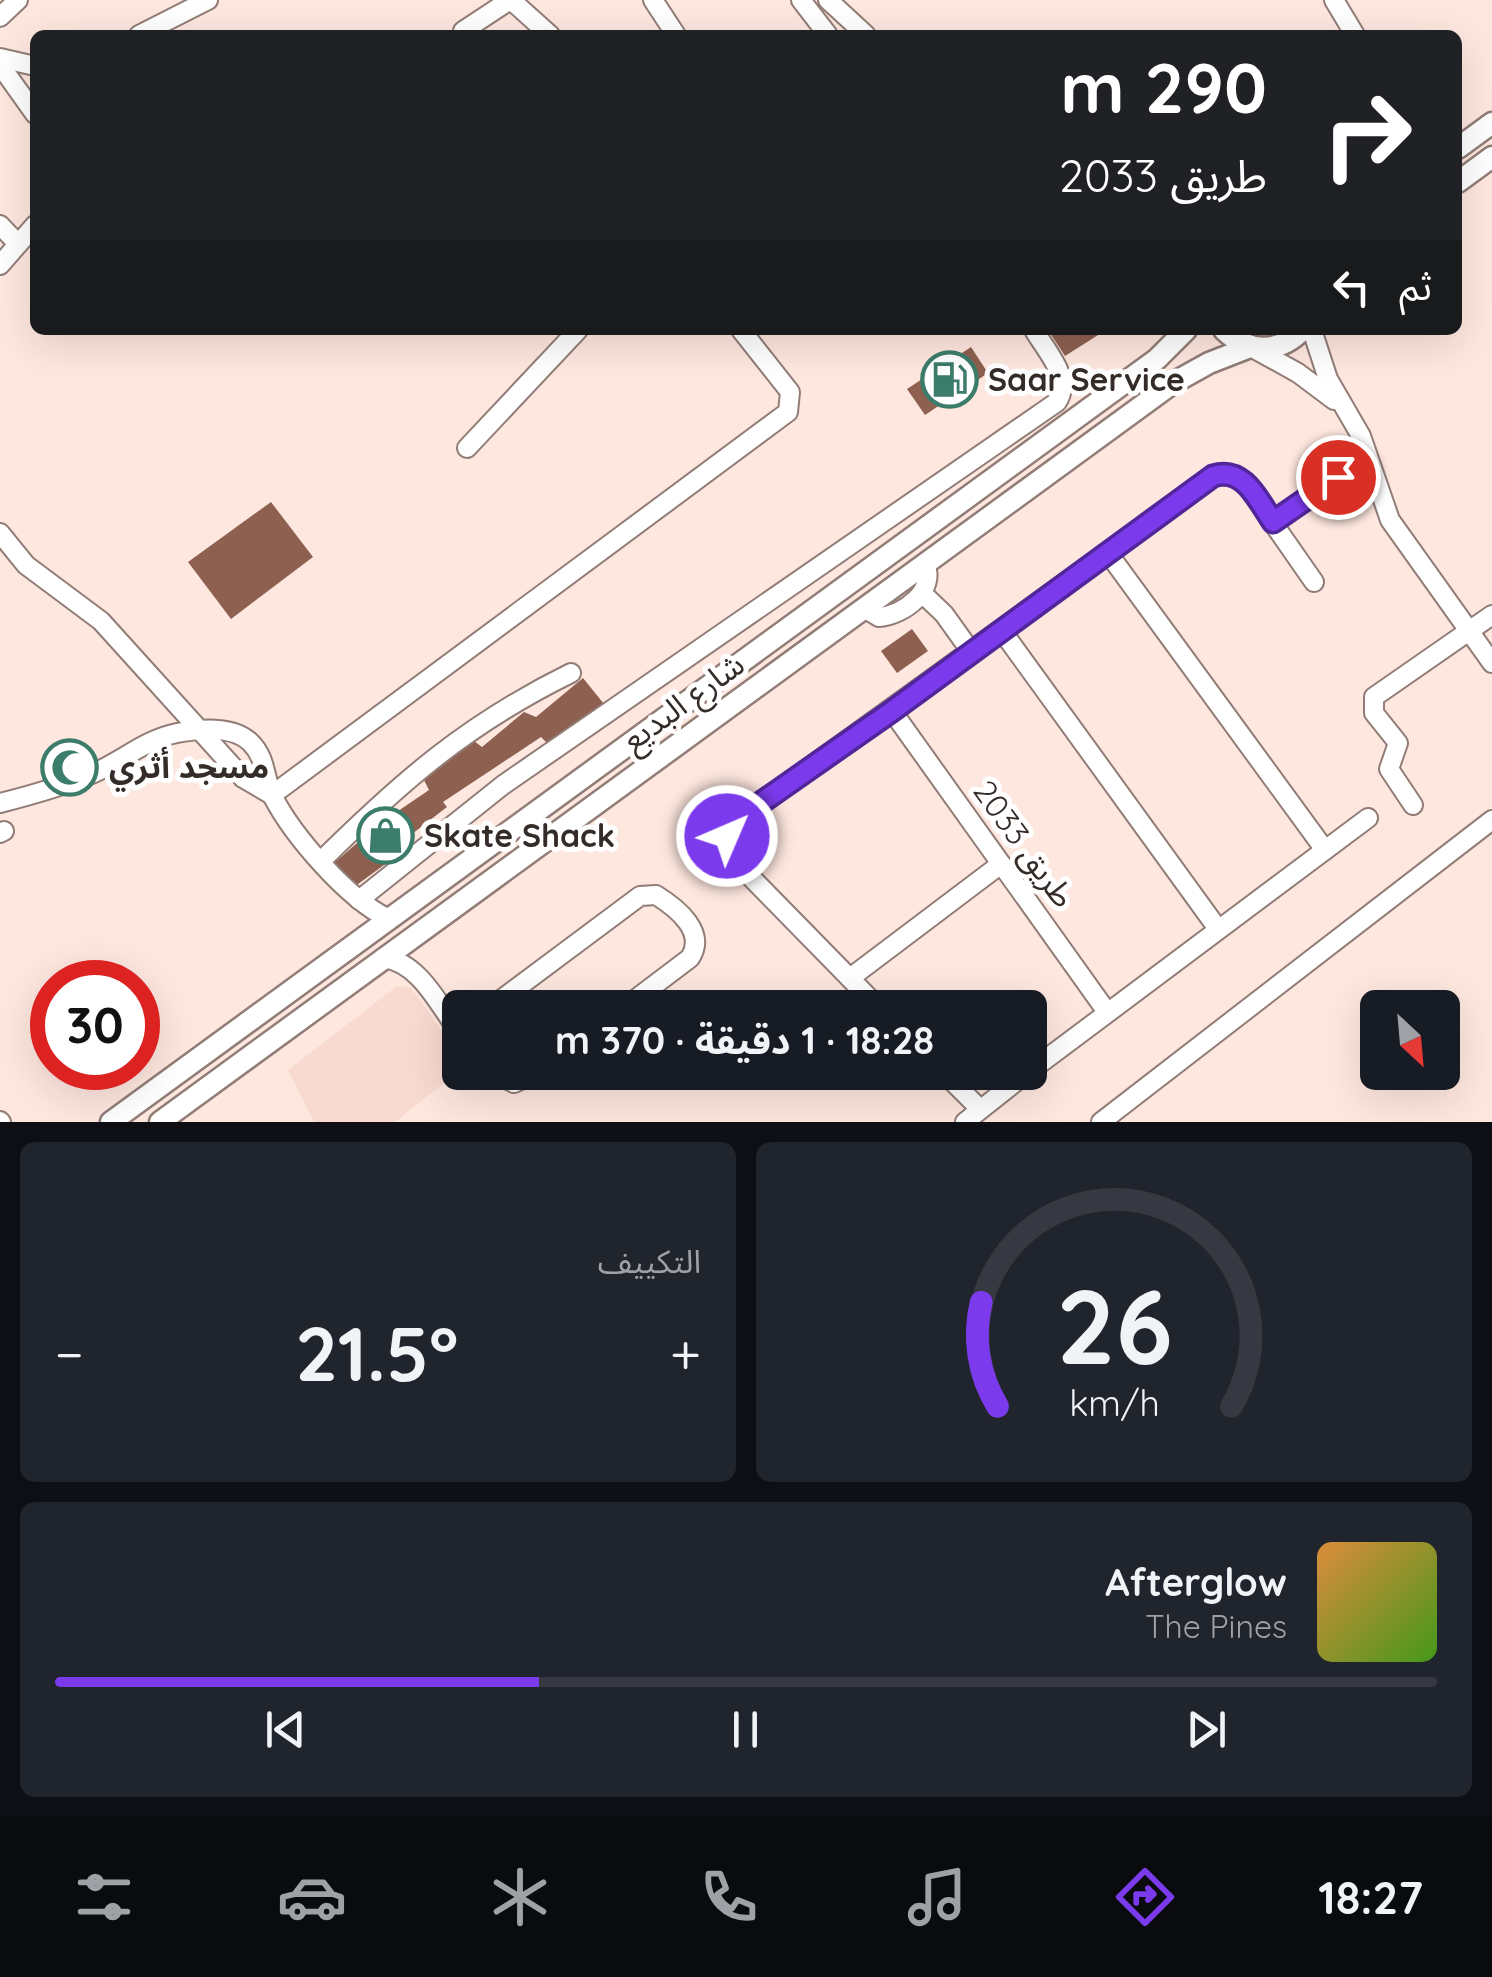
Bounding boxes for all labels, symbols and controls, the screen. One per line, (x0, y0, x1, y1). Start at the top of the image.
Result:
text: 290 m (1060, 43, 1267, 131)
icon: right (1302, 70, 1432, 200)
text: طريق 2033 (1059, 147, 1267, 203)
icon: left (1324, 260, 1379, 315)
text: ثم (1399, 262, 1432, 310)
fuel station icon: Saar Service (919, 350, 979, 410)
place label: Saar Service (988, 359, 1185, 399)
pin (1296, 435, 1381, 520)
icon: arrive (1311, 450, 1366, 505)
street label: شارع البديع (613, 643, 754, 763)
mosque icon: مسجد أثري (40, 737, 100, 797)
place label: مسجد أثري (109, 746, 269, 792)
street label: طريق 2033 (964, 772, 1084, 916)
position arrow (675, 784, 779, 888)
shop icon: Skate Shack (355, 806, 415, 866)
place label: Skate Shack (424, 815, 615, 855)
speed limit sign: 30 (30, 960, 160, 1090)
north arrow (1360, 990, 1460, 1090)
map controls (1360, 990, 1460, 1090)
text: 18:28 · 1 دقيقة · 370 m (555, 1016, 934, 1064)
text: التكييف (598, 1241, 701, 1281)
text: 26 (1056, 1260, 1172, 1390)
text: 21.5° (295, 1306, 458, 1400)
text: − (55, 1319, 84, 1388)
text: + (670, 1319, 701, 1388)
text: km/h (1069, 1380, 1159, 1425)
text: Afterglow (1105, 1558, 1287, 1606)
text: The Pines (1145, 1606, 1287, 1646)
icon: previous (258, 1702, 313, 1757)
icon: pause (718, 1702, 773, 1757)
icon: next (1179, 1702, 1234, 1757)
icon: filters (69, 1862, 139, 1932)
icon: car (277, 1862, 347, 1932)
icon: climate (485, 1862, 555, 1932)
icon: phone (694, 1862, 764, 1932)
icon: music (902, 1862, 972, 1932)
icon: directions (1110, 1862, 1180, 1932)
text: 18:27 (1318, 1869, 1423, 1925)

